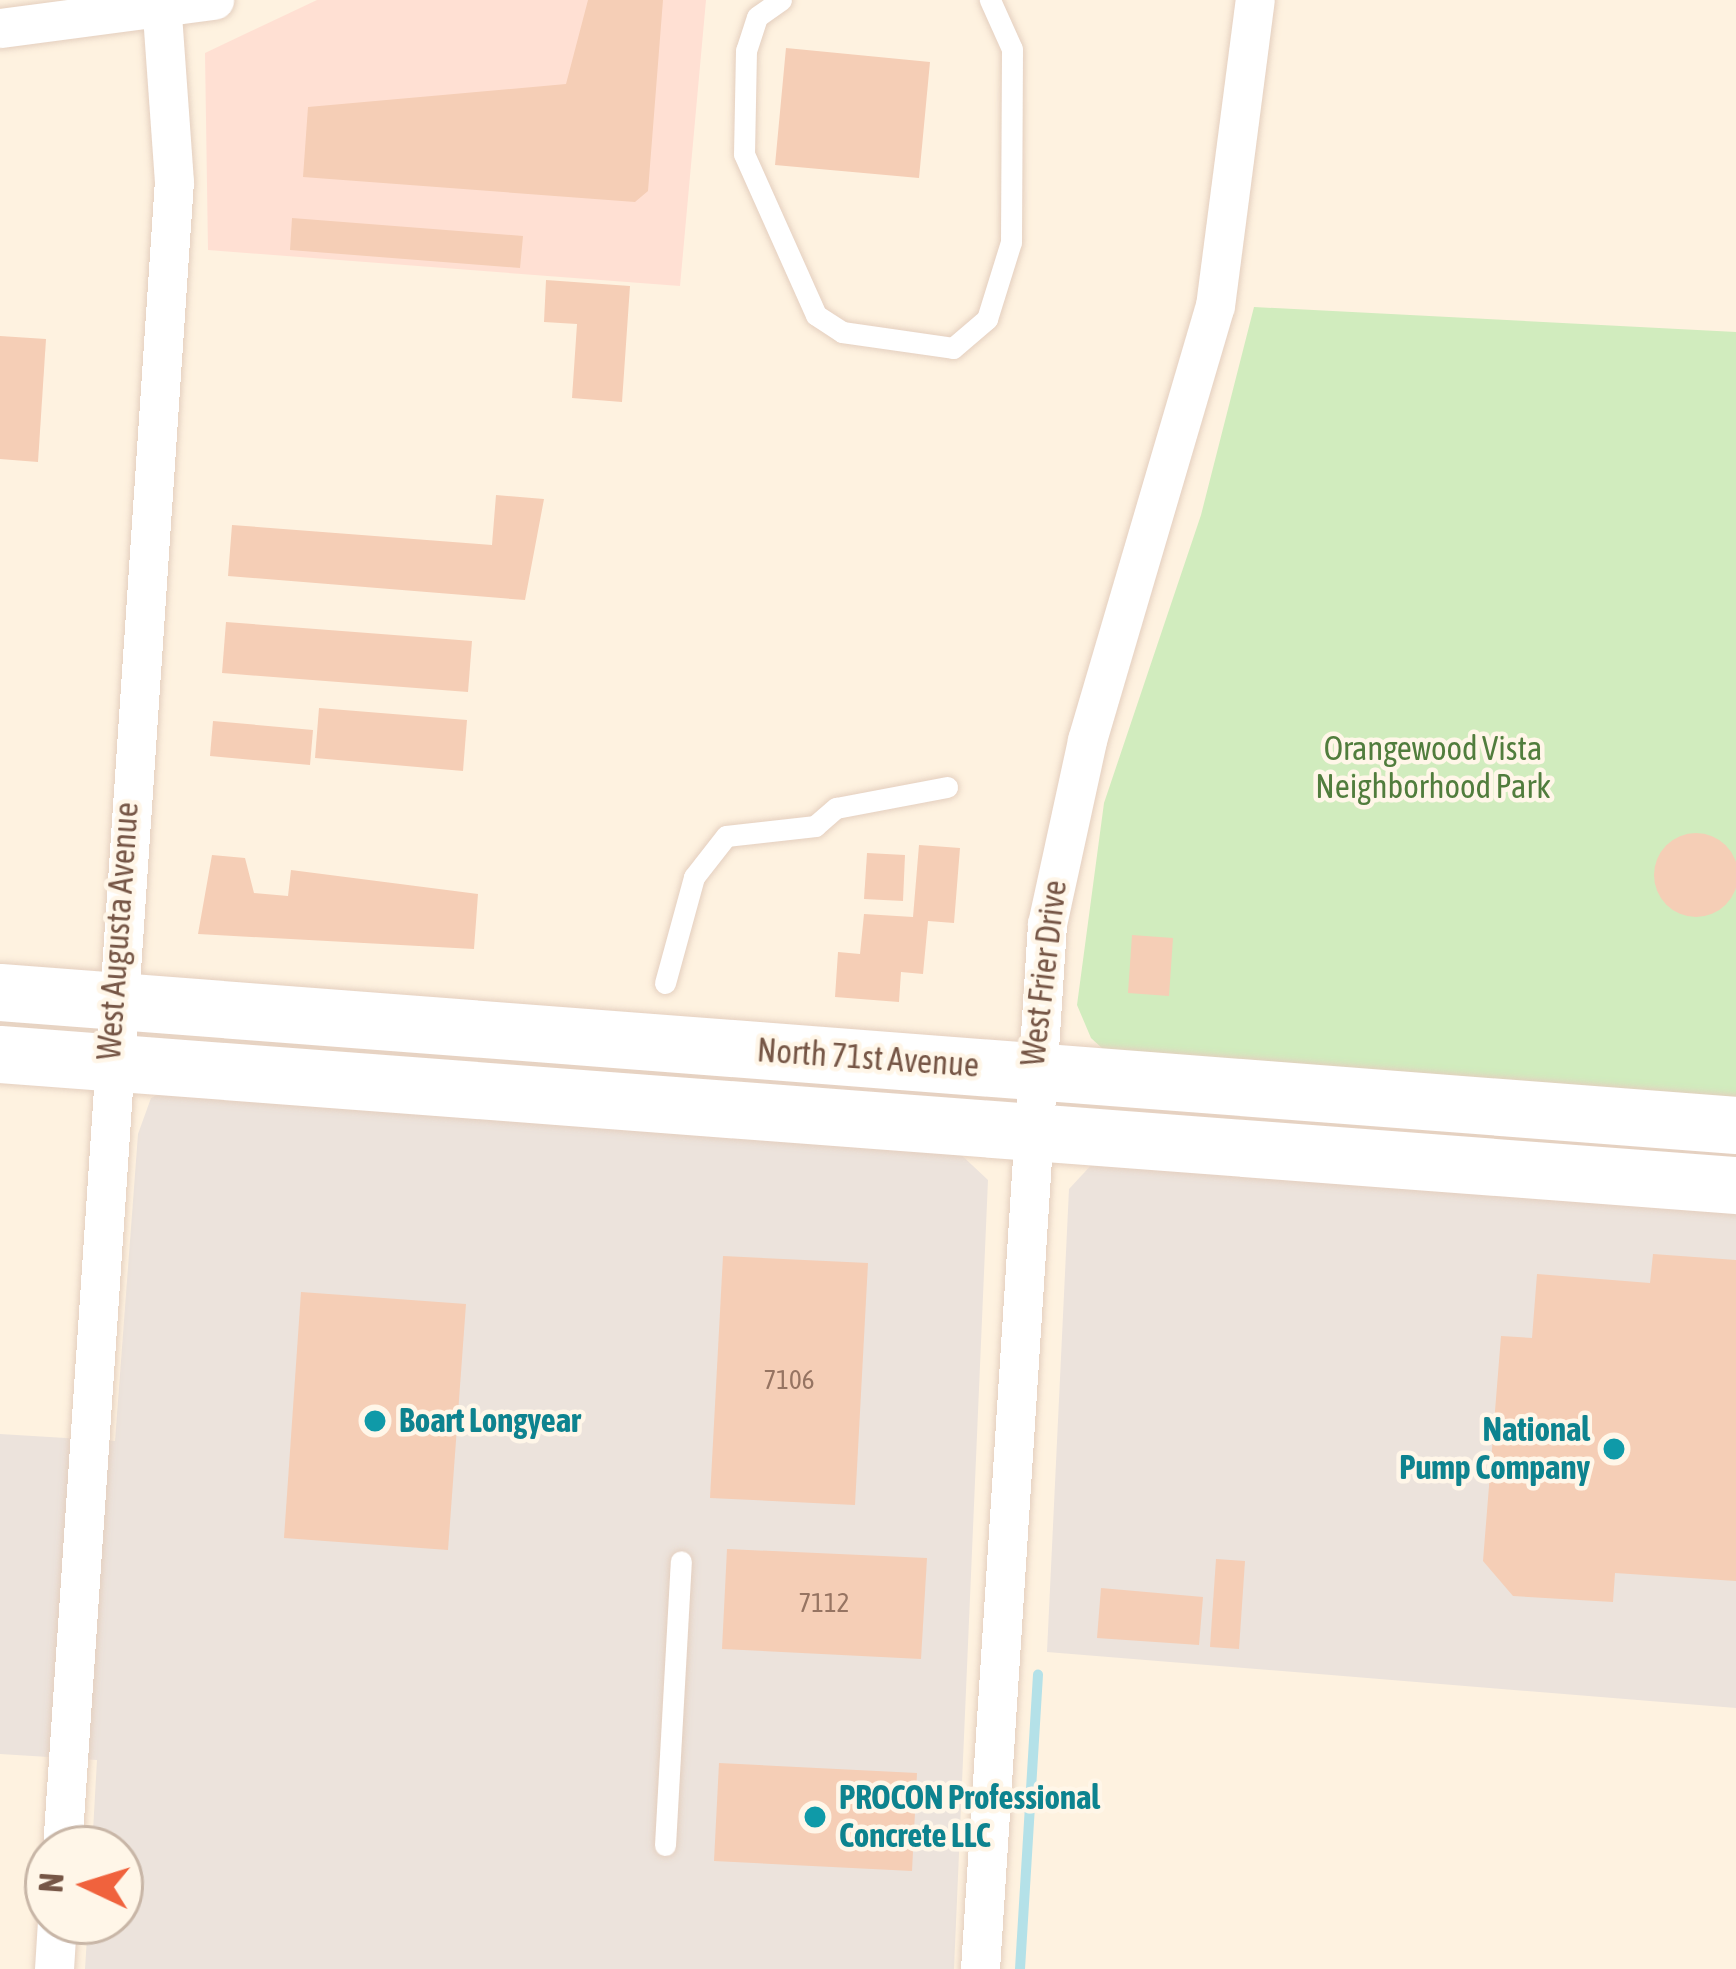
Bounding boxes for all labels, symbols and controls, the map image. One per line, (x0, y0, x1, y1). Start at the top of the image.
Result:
park label: Orangewood Vista Neighborhood Park (1315, 729, 1551, 807)
street label: West Augusta Avenue (89, 801, 147, 1061)
street label: West Frier Drive (1013, 878, 1075, 1068)
street label: North 71st Avenue (756, 1030, 980, 1086)
house number: 7106 (764, 1364, 814, 1396)
place label: Boart Longyear (399, 1401, 581, 1441)
marker: Boart Longyear (362, 1408, 388, 1434)
place label: National Pump Company (1399, 1410, 1590, 1488)
marker: National Pump Company (1601, 1436, 1627, 1462)
house number: 7112 (799, 1587, 849, 1619)
place label: PROCON Professional Concrete LLC (839, 1778, 1100, 1856)
marker: PROCON Professional Concrete LLC (802, 1804, 828, 1830)
north arrow (24, 1825, 144, 1945)
text: N (31, 1872, 71, 1894)

